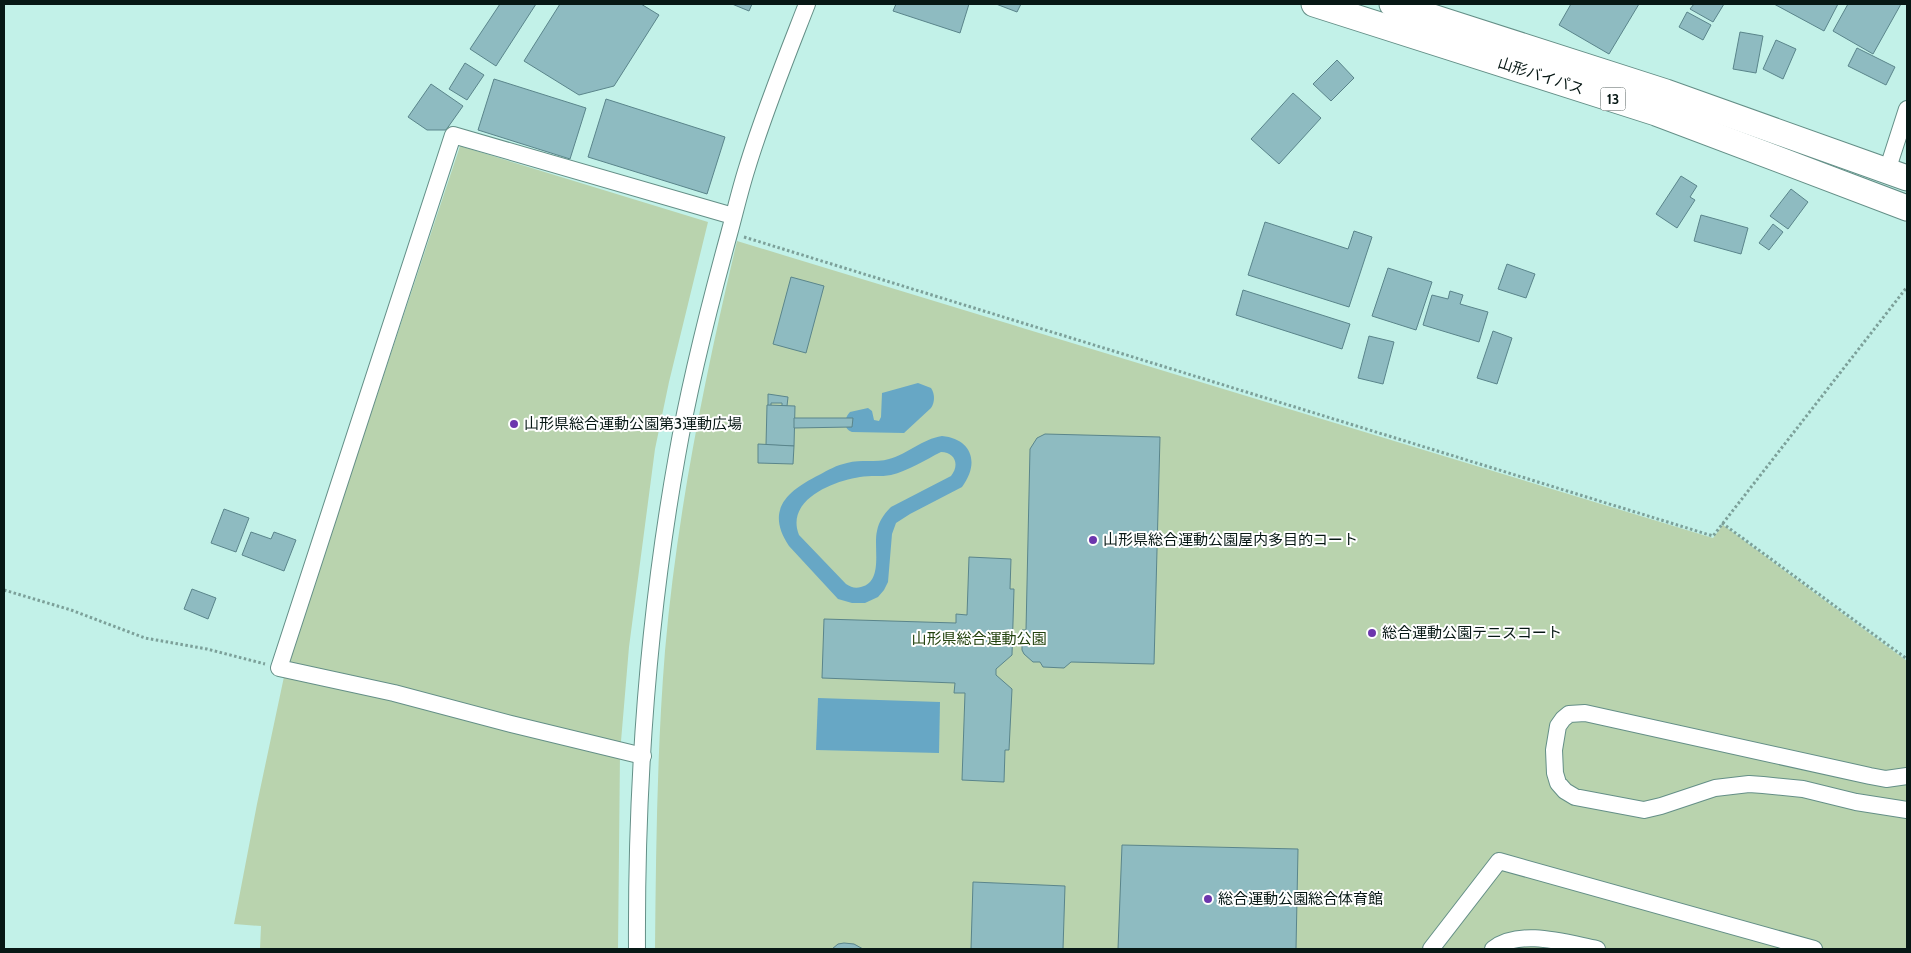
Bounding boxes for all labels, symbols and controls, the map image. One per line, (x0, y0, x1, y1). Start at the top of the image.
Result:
street label: 山形バイパス (1496, 54, 1586, 98)
road number: 13 (1600, 88, 1626, 110)
place label: 山形県総合運動公園第3運動広場 (524, 415, 742, 433)
marker: 山形県総合運動公園第3運動広場 (508, 418, 520, 430)
place label: 山形県総合運動公園屋内多目的コート (1103, 531, 1358, 549)
marker: 山形県総合運動公園屋内多目的コート (1087, 534, 1099, 546)
place label: 総合運動公園テニスコート (1382, 624, 1562, 642)
marker: 総合運動公園テニスコート (1366, 627, 1378, 639)
park label: 山形県総合運動公園 (911, 630, 1047, 648)
place label: 総合運動公園総合体育館 (1218, 890, 1383, 908)
marker: 総合運動公園総合体育館 (1202, 893, 1214, 905)

